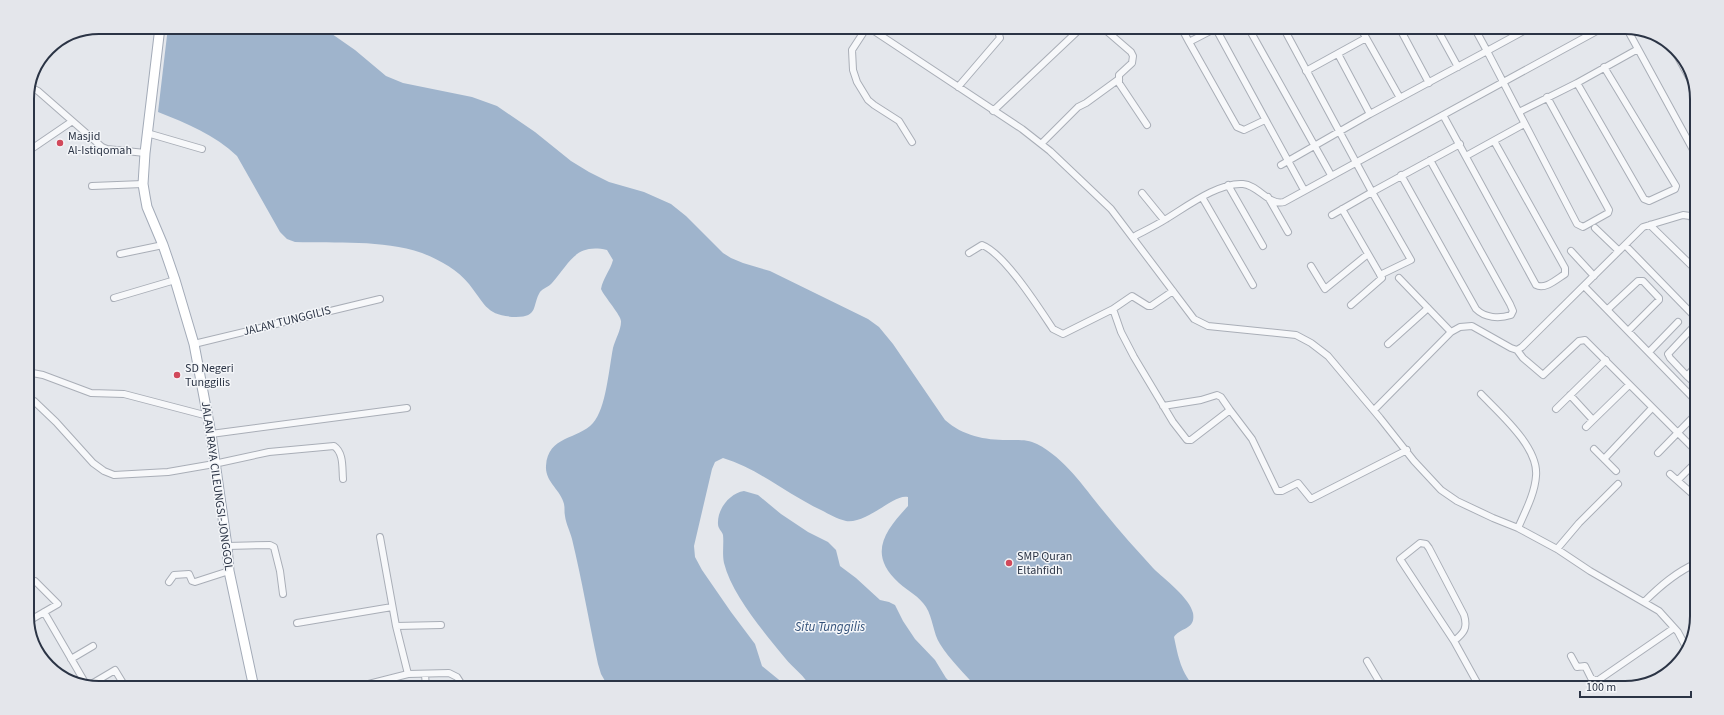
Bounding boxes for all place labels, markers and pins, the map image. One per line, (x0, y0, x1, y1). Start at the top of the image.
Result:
place label: Masjid Al-Istiqomah (68, 128, 132, 159)
marker: Masjid Al-Istiqomah (55, 138, 65, 148)
place label: SD Negeri Tunggilis (185, 360, 234, 391)
marker: SD Negeri Tunggilis (172, 370, 182, 380)
place label: SMP Quran Eltahfidh (1017, 548, 1072, 579)
marker: SMP Quran Eltahfidh (1004, 558, 1014, 568)

